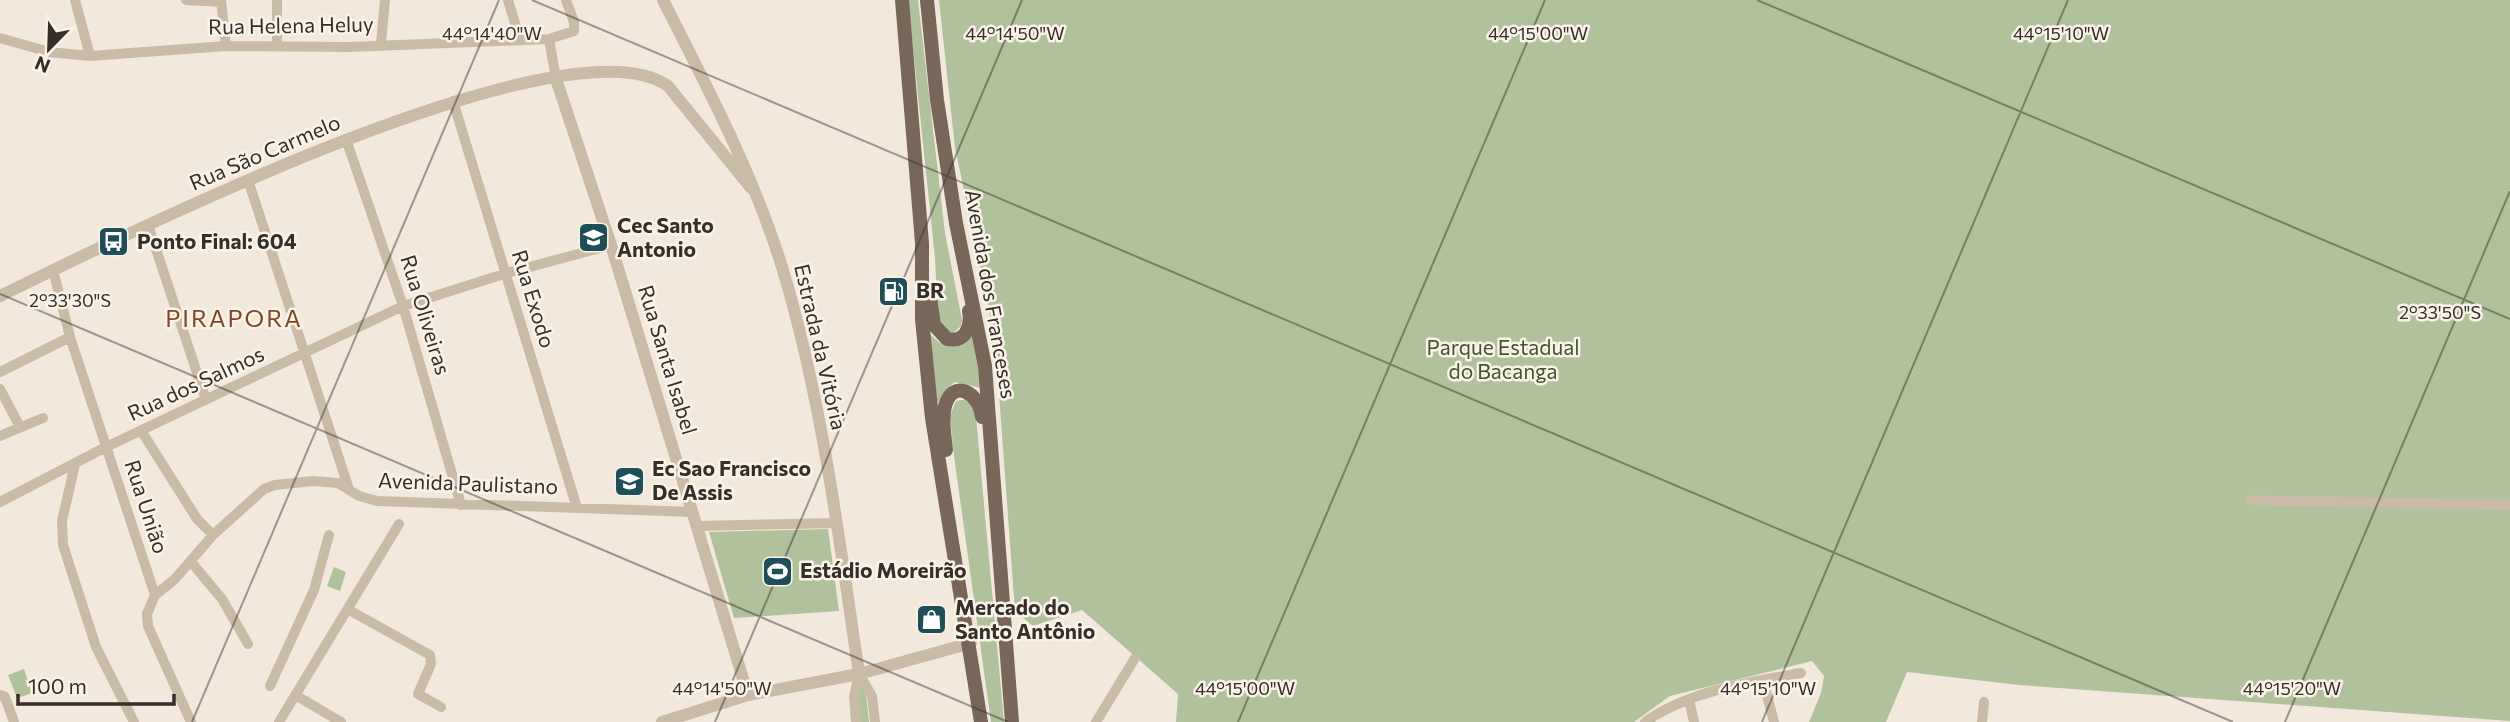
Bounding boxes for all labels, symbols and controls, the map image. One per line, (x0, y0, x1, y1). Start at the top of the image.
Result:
street label: Rua Helena Heluy (208, 11, 374, 38)
north arrow (14, 14, 84, 84)
text: 44°14'40"W (442, 22, 542, 44)
text: 44°14'50"W (965, 22, 1065, 44)
text: 44°15'00"W (1488, 22, 1588, 44)
text: 44°15'10"W (2013, 22, 2109, 44)
text: N (31, 52, 53, 78)
street label: Rua São Carmelo (185, 109, 344, 195)
street label: Avenida dos Franceses (961, 187, 1022, 400)
place label: Cec Santo Antonio (617, 212, 714, 261)
school or university icon: Cec Santo Antonio (577, 221, 611, 255)
bus stop icon: Ponto Final: 604 (97, 225, 131, 259)
place label: Ponto Final: 604 (137, 228, 297, 253)
street label: Rua Exodo (508, 247, 561, 351)
street label: Rua Oliveiras (396, 252, 457, 378)
street label: Estrada da Vitória (790, 261, 853, 432)
fuel station icon: BR (876, 274, 910, 308)
place label: BR (916, 277, 945, 302)
street label: Rua Santa Isabel (634, 282, 703, 437)
text: 2°33'30"S (29, 289, 111, 311)
text: 2°33'50"S (2399, 301, 2481, 323)
district label: PIRAPORA (165, 303, 303, 332)
park label: Parque Estadual do Bacanga (1427, 334, 1579, 383)
street label: Rua dos Salmos (123, 340, 268, 425)
place label: Ec Sao Francisco De Assis (652, 455, 811, 504)
street label: Rua União (121, 457, 174, 556)
school or university icon: Ec Sao Francisco De Assis (612, 464, 646, 498)
street label: Avenida Paulistano (378, 467, 558, 498)
sports icon: Estádio Moreirão (760, 554, 794, 588)
place label: Estádio Moreirão (800, 557, 966, 582)
place label: Mercado do Santo Antônio (955, 594, 1095, 643)
shop icon: Mercado do Santo Antônio (915, 603, 949, 637)
scale bar (18, 662, 173, 706)
text: 100 m (28, 673, 87, 698)
text: 44°14'50"W (672, 677, 772, 699)
text: 44°15'00"W (1195, 677, 1295, 699)
text: 44°15'10"W (1720, 677, 1816, 699)
text: 44°15'20"W (2243, 677, 2341, 699)

